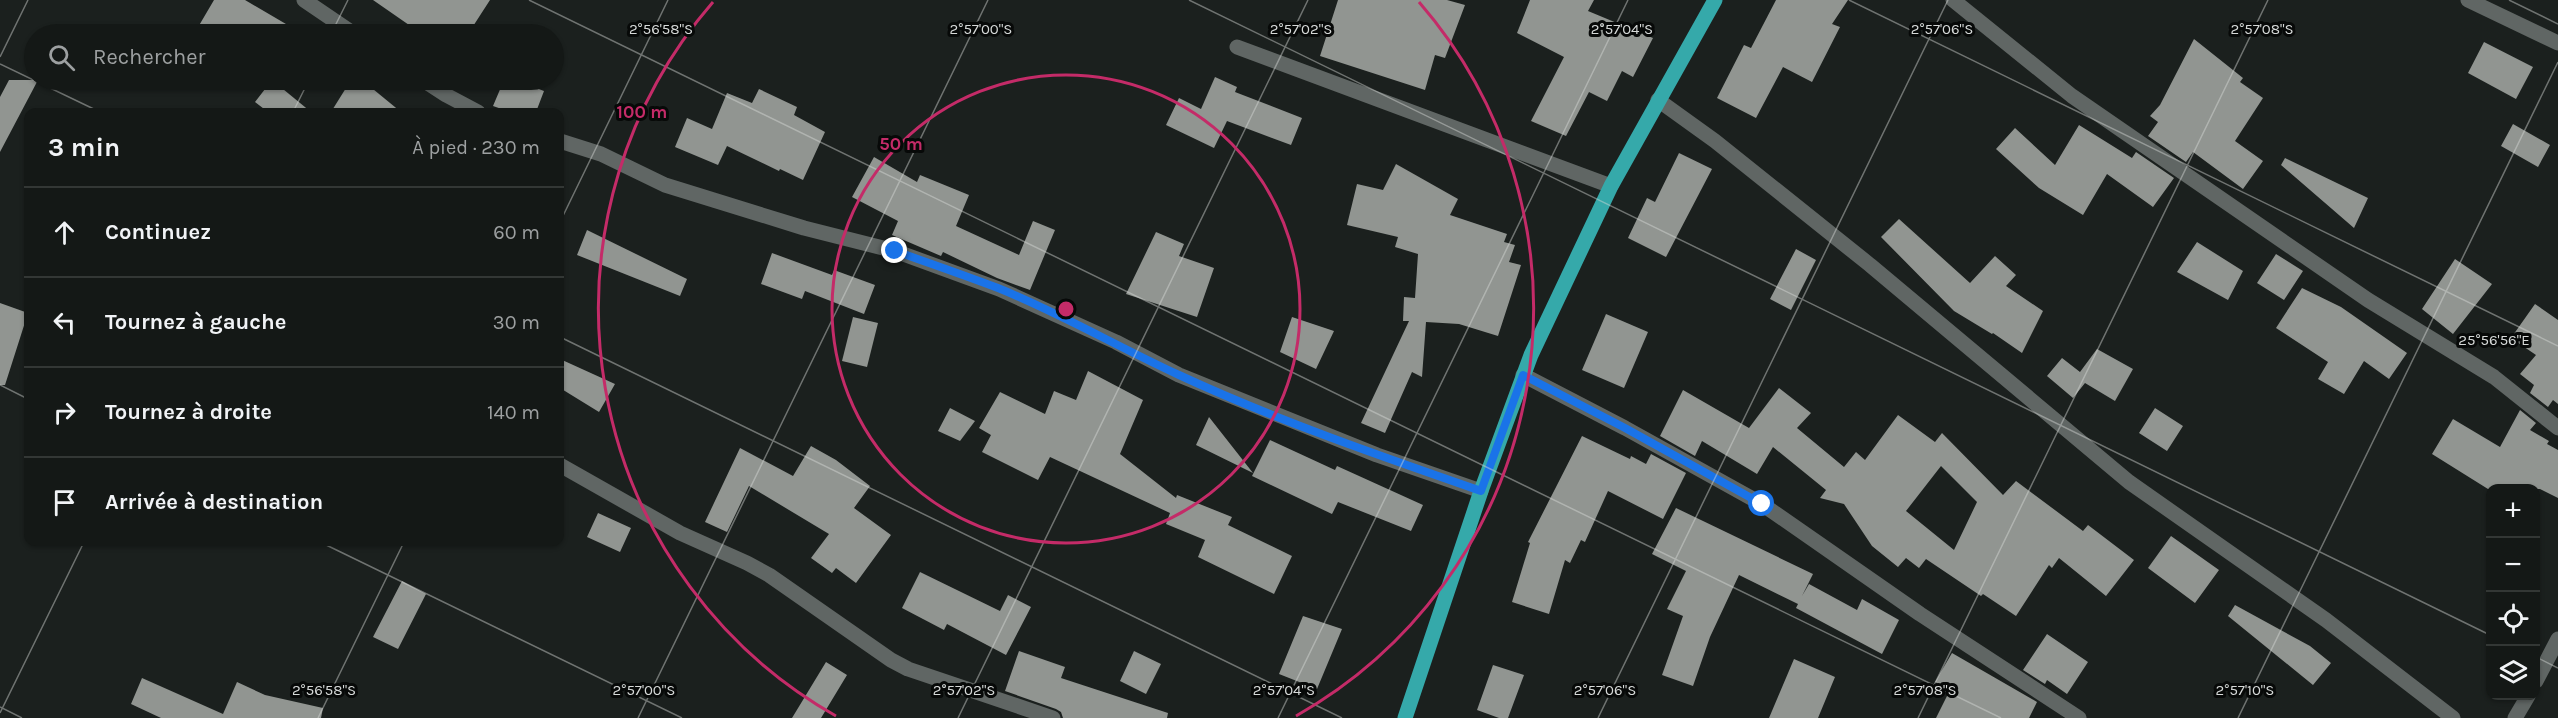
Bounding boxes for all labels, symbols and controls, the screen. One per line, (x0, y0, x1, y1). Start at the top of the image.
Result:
text: 2°56'58"S (629, 20, 693, 38)
text: 2°57'00"S (950, 20, 1012, 38)
text: 2°57'02"S (1270, 20, 1332, 38)
text: 2°57'04"S (1591, 20, 1653, 38)
text: 2°57'06"S (1911, 20, 1973, 38)
text: 2°57'08"S (2230, 20, 2294, 38)
search box (24, 24, 564, 90)
icon: search (45, 41, 78, 74)
text: Rechercher (93, 44, 206, 70)
text: 100 m (617, 101, 667, 123)
text: 3 min (48, 132, 120, 163)
text: 50 m (879, 133, 923, 155)
text: À pied · 230 m (412, 136, 540, 159)
icon: ahead (48, 216, 81, 249)
text: Continuez (105, 219, 211, 245)
text: 60 m (493, 221, 540, 244)
route end (881, 237, 907, 263)
centre of rings (1056, 299, 1076, 319)
icon: left (48, 306, 81, 339)
text: Tournez à gauche (105, 309, 286, 335)
text: 30 m (493, 311, 540, 334)
text: 25°56'56"E (2458, 331, 2530, 349)
icon: right (48, 396, 81, 429)
text: Tournez à droite (105, 399, 272, 425)
text: 140 m (487, 401, 540, 424)
map controls (2486, 484, 2540, 700)
button: + (2486, 484, 2540, 538)
icon: arrive (48, 486, 81, 519)
text: Arrivée à destination (105, 489, 323, 515)
route start (1748, 490, 1774, 516)
button: − (2486, 538, 2540, 592)
button: locate (2486, 592, 2540, 646)
button: layers (2486, 646, 2540, 700)
text: 2°56'58"S (292, 681, 356, 699)
text: 2°57'00"S (613, 681, 675, 699)
text: 2°57'02"S (933, 681, 995, 699)
text: 2°57'04"S (1253, 681, 1315, 699)
text: 2°57'06"S (1574, 681, 1636, 699)
text: 2°57'08"S (1893, 681, 1957, 699)
text: 2°57'10"S (2216, 681, 2274, 699)

